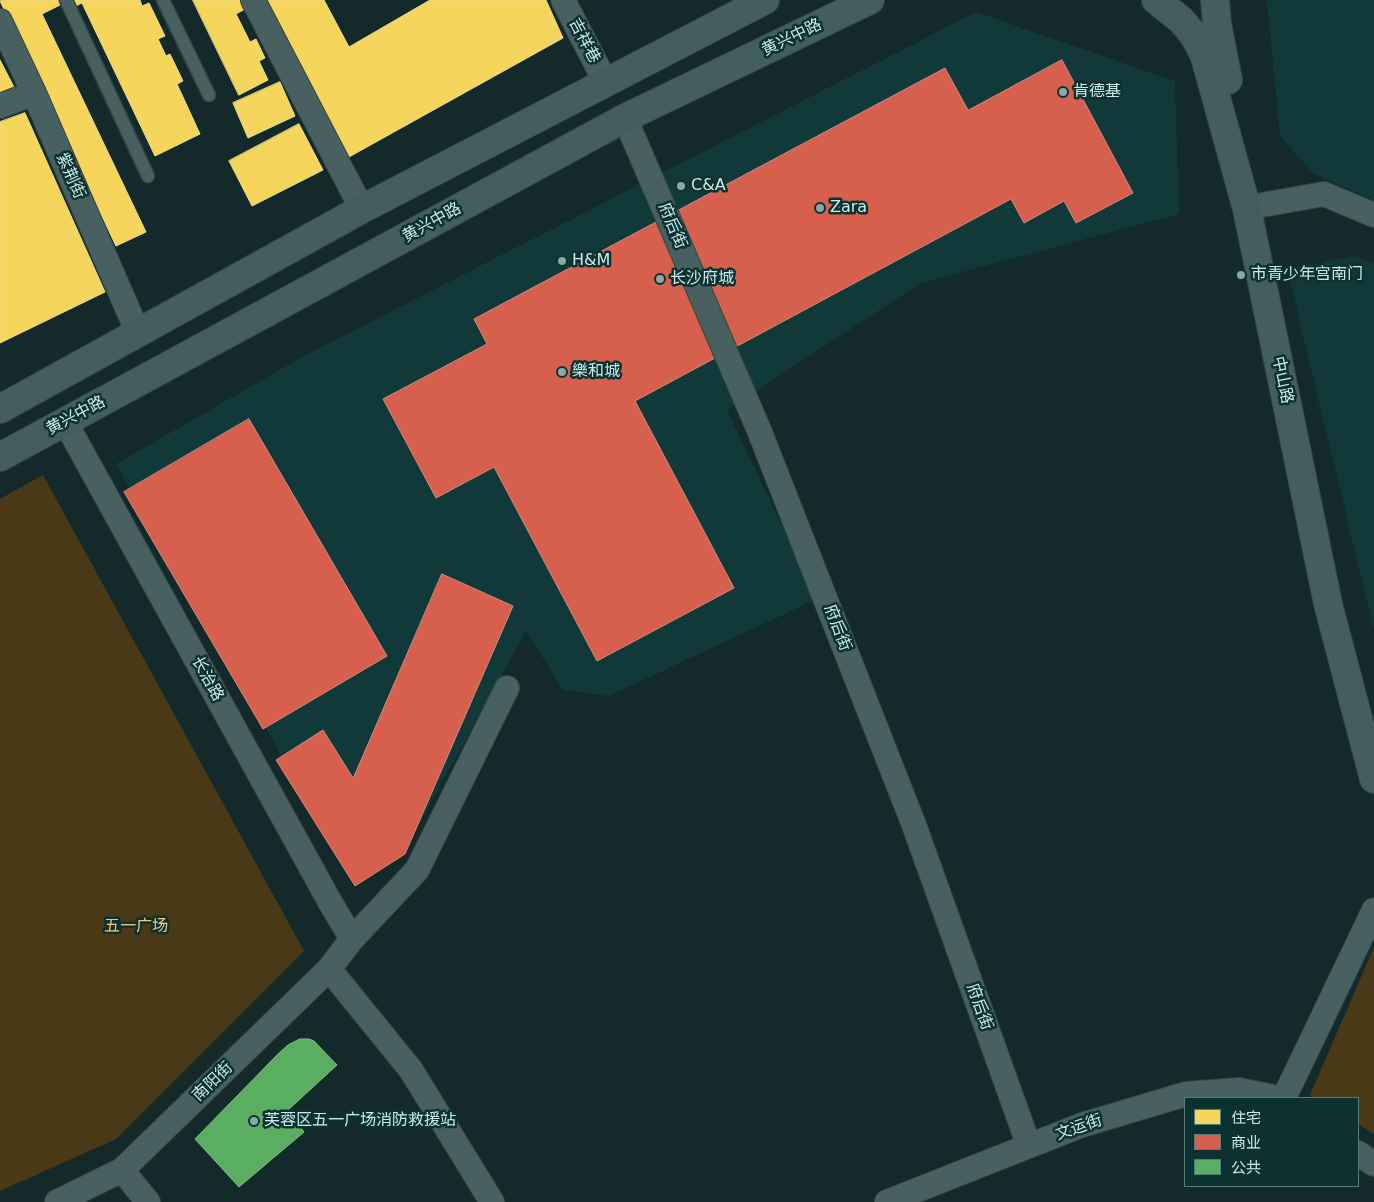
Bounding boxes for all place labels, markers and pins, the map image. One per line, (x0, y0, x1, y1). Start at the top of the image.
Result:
place label: 肯德基 (1073, 82, 1121, 102)
marker: 肯德基 (1057, 86, 1069, 98)
place label: C&A (691, 176, 726, 196)
marker: C&A (675, 180, 687, 192)
place label: Zara (830, 198, 867, 218)
marker: Zara (814, 202, 826, 214)
place label: H&M (572, 251, 610, 271)
marker: H&M (556, 255, 568, 267)
place label: 市青少年宫南门 (1251, 265, 1363, 285)
place label: 长沙府城 (670, 269, 734, 289)
marker: 市青少年宫南门 (1235, 269, 1247, 281)
marker: 长沙府城 (654, 273, 666, 285)
place label: 樂和城 (572, 362, 620, 382)
marker: 樂和城 (556, 366, 568, 378)
place label: 芙蓉区五一广场消防救援站 (264, 1111, 456, 1131)
marker: 芙蓉区五一广场消防救援站 (248, 1115, 260, 1127)

